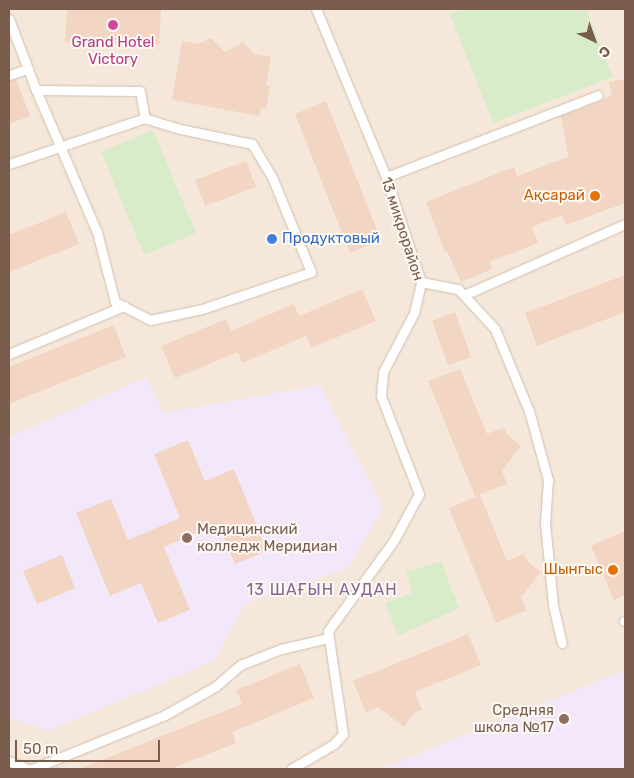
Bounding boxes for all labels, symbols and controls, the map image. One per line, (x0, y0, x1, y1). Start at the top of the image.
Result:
north arrow (569, 15, 619, 65)
marker: Grand Hotel Victory (107, 19, 119, 31)
place label: Grand Hotel Victory (72, 33, 154, 68)
text: С (595, 42, 614, 61)
street label: 13 микрорайон (377, 175, 427, 283)
place label: Ақсарай (524, 187, 585, 205)
marker: Ақсарай (589, 190, 601, 202)
place label: Продуктовый (282, 230, 380, 248)
marker: Продуктовый (266, 233, 278, 245)
place label: Медицинский колледж Меридиан (197, 520, 338, 555)
marker: Медицинский колледж Меридиан (181, 532, 193, 544)
place label: Шынгыс (544, 561, 603, 579)
marker: Шынгыс (607, 564, 619, 576)
district label: 13 ШАҒЫН АУДАН (245, 580, 399, 600)
place label: Средняя школа №17 (474, 701, 554, 736)
marker: Средняя школа №17 (558, 713, 570, 725)
scale bar (18, 730, 162, 762)
text: 50 m (23, 740, 58, 758)

